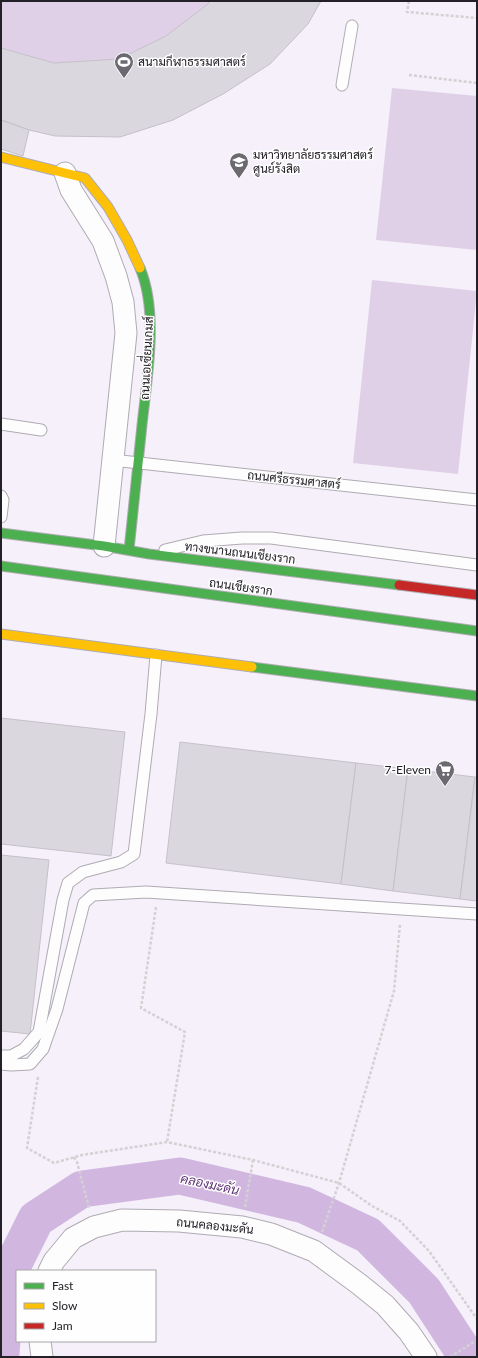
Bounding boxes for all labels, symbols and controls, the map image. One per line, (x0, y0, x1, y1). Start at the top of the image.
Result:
sports icon: สนามกีฬาธรรมศาสตร์ (113, 51, 135, 79)
place label: สนามกีฬาธรรมศาสตร์ (138, 54, 246, 69)
place label: มหาวิทยาลัยธรรมศาสตร์ ศูนย์รังสิต (253, 147, 373, 177)
school or university icon: มหาวิทยาลัยธรรมศาสตร์ ศูนย์รังสิต (228, 151, 250, 179)
street label: ถนนเอเซี่ยนเกมส์ (134, 316, 156, 400)
street label: ถนนศรีธรรมศาสตร์ (247, 467, 342, 492)
street label: ทางขนานถนนเชียงราก (184, 538, 296, 567)
street label: ถนนเชียงราก (208, 575, 274, 598)
supermarket icon: 7-Eleven (434, 759, 456, 787)
place label: 7-Eleven (385, 762, 431, 777)
water label: คลองมะดัน (179, 1170, 242, 1198)
street label: ถนนคลองมะดัน (176, 1214, 255, 1237)
legend (16, 1270, 156, 1342)
text: Fast (52, 1278, 74, 1293)
text: Slow (52, 1298, 78, 1313)
text: Jam (52, 1318, 73, 1333)

